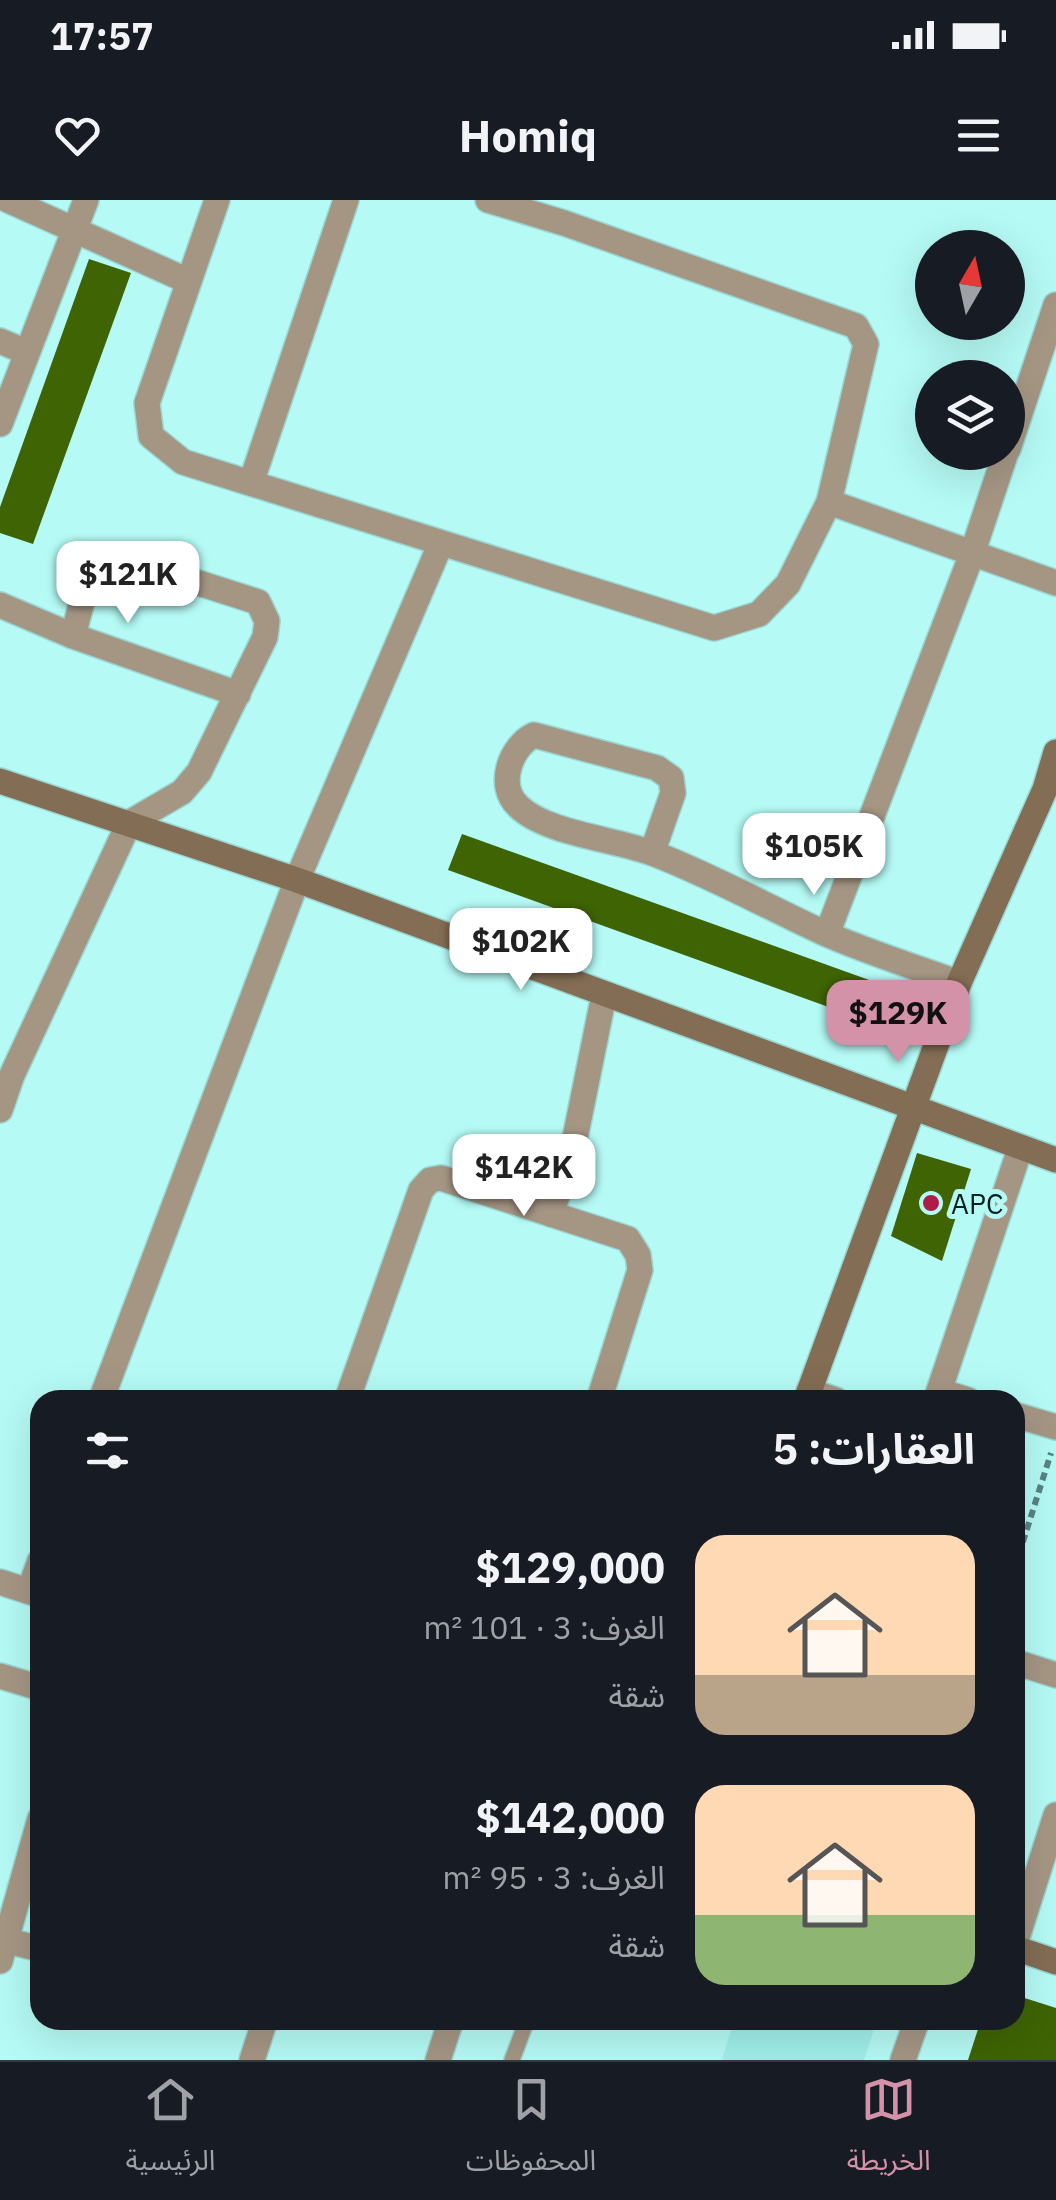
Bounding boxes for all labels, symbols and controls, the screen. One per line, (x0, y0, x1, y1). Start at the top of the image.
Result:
text: 17:57 (50, 11, 154, 60)
text: Homiq (459, 106, 597, 164)
icon: heart (50, 108, 105, 163)
icon: menu (951, 108, 1006, 163)
north arrow (915, 230, 1025, 340)
map controls (915, 230, 1025, 470)
button: layers (915, 360, 1025, 470)
pin: $121K (58, 541, 198, 626)
text: $121K (78, 552, 178, 594)
pin: $105K (744, 813, 884, 898)
text: $105K (764, 824, 864, 866)
pin: $102K (451, 908, 591, 993)
text: $102K (471, 919, 571, 961)
pin: $129K (828, 980, 968, 1065)
text: $129K (848, 991, 948, 1033)
pin: $142K (454, 1134, 594, 1219)
text: $142K (474, 1145, 574, 1187)
place label: APC (951, 1185, 1003, 1222)
marker: APC (920, 1192, 942, 1214)
text: العقارات: 5 (773, 1421, 975, 1476)
icon: filters (80, 1423, 135, 1478)
text: $129,000 (476, 1540, 665, 1595)
icon: home (775, 1575, 895, 1695)
text: الغرف: 3 · 101 m² (423, 1606, 665, 1648)
text: شقة (609, 1674, 665, 1716)
text: $142,000 (476, 1790, 665, 1845)
icon: home (775, 1825, 895, 1945)
text: الغرف: 3 · 95 m² (443, 1856, 665, 1898)
text: شقة (609, 1924, 665, 1966)
tab: الرئيسية (125, 2072, 215, 2191)
tab: المحفوظات (466, 2072, 596, 2191)
tab: الخريطة (847, 2072, 931, 2191)

